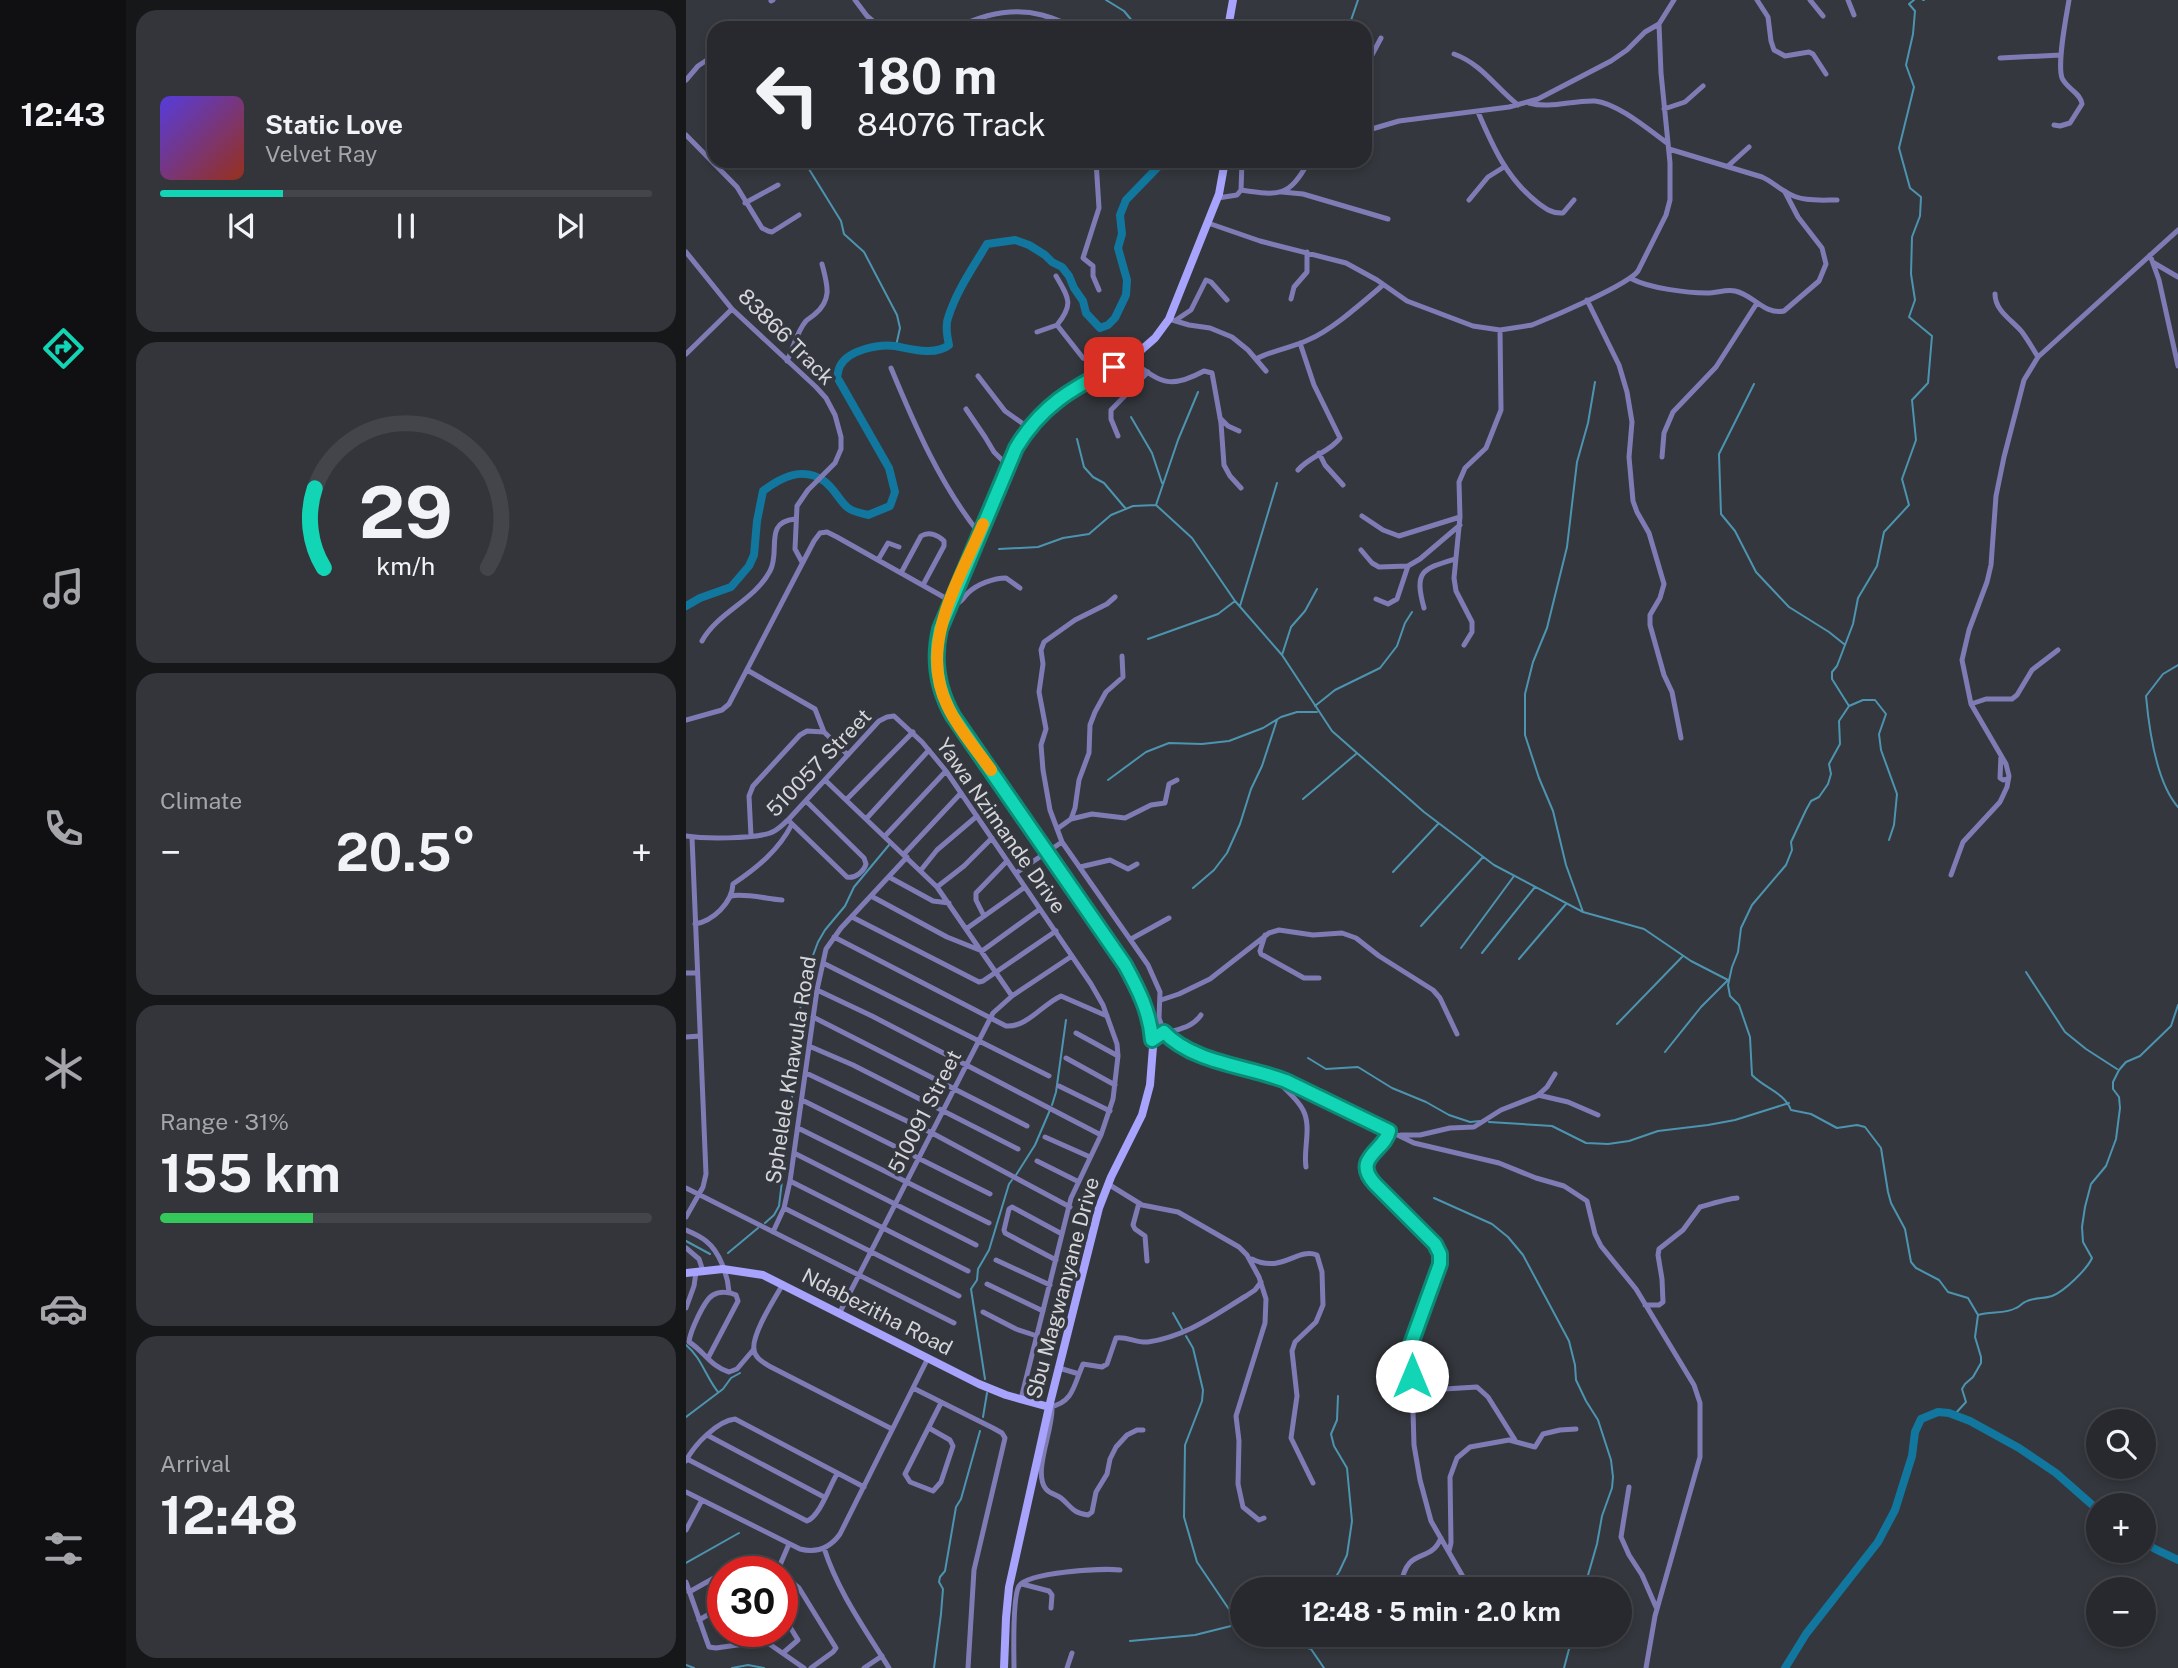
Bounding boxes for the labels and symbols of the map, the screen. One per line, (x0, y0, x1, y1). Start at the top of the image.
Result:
street label: 83866 Track (733, 283, 840, 390)
pin (1084, 337, 1144, 397)
street label: 510057 Street (761, 704, 876, 822)
street label: Yawa Nzimande Drive (931, 733, 1071, 918)
street label: Sphelele Khawula Road (760, 954, 821, 1185)
street label: 510091 Street (883, 1046, 966, 1178)
street label: Sbu Magwanyane Drive (1021, 1174, 1104, 1401)
street label: Ndabezitha Road (798, 1263, 957, 1360)
position arrow (1375, 1339, 1449, 1413)
speed limit sign: 30 (707, 1556, 798, 1647)

